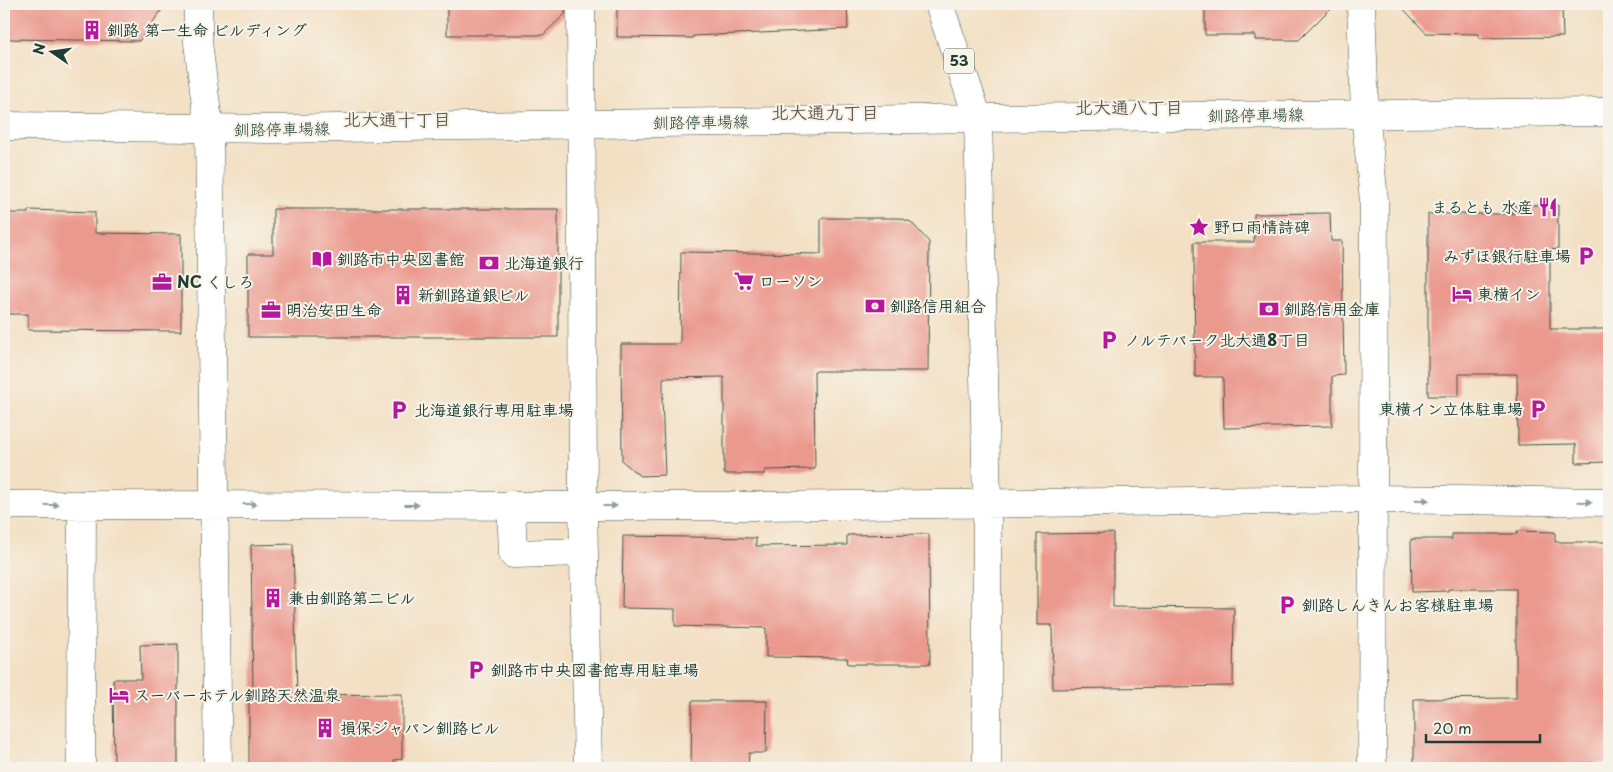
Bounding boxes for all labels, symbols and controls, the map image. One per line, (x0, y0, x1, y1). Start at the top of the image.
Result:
place label: 釧路 第一生命 ビルディング (107, 17, 307, 41)
building icon: 釧路 第一生命 ビルディング (81, 19, 103, 41)
north arrow (28, 28, 78, 78)
text: N (27, 41, 50, 57)
road number: 53 (944, 48, 974, 74)
district label: 北大通八丁目 (1075, 93, 1183, 120)
district label: 北大通九丁目 (771, 98, 879, 125)
street label: 釧路停車場線 (1208, 101, 1304, 127)
district label: 北大通十丁目 (343, 105, 451, 132)
street label: 釧路停車場線 (653, 108, 749, 134)
street label: 釧路停車場線 (234, 115, 330, 141)
place label: まるとも 水産 (1432, 194, 1533, 218)
restaurant icon: まるとも 水産 (1537, 196, 1559, 218)
place label: 野口雨情詩碑 (1214, 214, 1310, 238)
place icon: 野口雨情詩碑 (1188, 216, 1210, 238)
place label: みずほ銀行駐車場 (1443, 243, 1571, 267)
parking icon: みずほ銀行駐車場 (1575, 245, 1597, 267)
place label: 釧路市中央図書館 (337, 246, 465, 270)
library icon: 釧路市中央図書館 (311, 248, 333, 270)
place label: 北海道銀行 (504, 250, 584, 274)
bank icon: 北海道銀行 (478, 252, 500, 274)
place label: ローソン (759, 268, 823, 292)
place label: NC くしろ (177, 269, 254, 293)
supermarket icon: ローソン (733, 270, 755, 292)
office icon: NC くしろ (151, 271, 173, 293)
place label: 東横イン (1477, 281, 1541, 305)
place label: 新釧路道銀ビル (418, 282, 530, 306)
hotel icon: 東横イン (1451, 283, 1473, 305)
building icon: 新釧路道銀ビル (392, 284, 414, 306)
place label: 釧路信用組合 (890, 293, 986, 317)
bank icon: 釧路信用組合 (864, 295, 886, 317)
place label: 釧路信用金庫 (1284, 296, 1380, 320)
place label: 明治安田生命 (286, 297, 382, 321)
bank icon: 釧路信用金庫 (1258, 298, 1280, 320)
office icon: 明治安田生命 (260, 299, 282, 321)
place label: ノルテパーク北大通8丁目 (1124, 327, 1309, 351)
parking icon: ノルテパーク北大通8丁目 (1098, 329, 1120, 351)
place label: 東横イン立体駐車場 (1379, 396, 1523, 420)
place label: 北海道銀行専用駐車場 (414, 397, 574, 421)
parking icon: 東横イン立体駐車場 (1527, 398, 1549, 420)
parking icon: 北海道銀行専用駐車場 (388, 399, 410, 421)
one-way arrow (1414, 496, 1430, 504)
one-way arrow (1577, 498, 1593, 506)
one-way arrow (242, 500, 258, 508)
one-way arrow (45, 501, 61, 509)
one-way arrow (405, 501, 421, 509)
one-way arrow (602, 502, 618, 510)
place label: 兼由釧路第二ビル (288, 585, 416, 609)
building icon: 兼由釧路第二ビル (262, 587, 284, 609)
place label: 釧路しんきんお客様駐車場 (1302, 592, 1494, 616)
parking icon: 釧路しんきんお客様駐車場 (1276, 594, 1298, 616)
place label: 釧路市中央図書館専用駐車場 (491, 657, 699, 681)
parking icon: 釧路市中央図書館専用駐車場 (465, 659, 487, 681)
place label: スーパーホテル釧路天然温泉 (134, 682, 340, 706)
hotel icon: スーパーホテル釧路天然温泉 (108, 684, 130, 706)
scale bar (1426, 712, 1539, 744)
place label: 損保ジャパン釧路ビル (340, 715, 500, 739)
text: 20 m (1433, 716, 1472, 739)
building icon: 損保ジャパン釧路ビル (314, 717, 336, 739)

